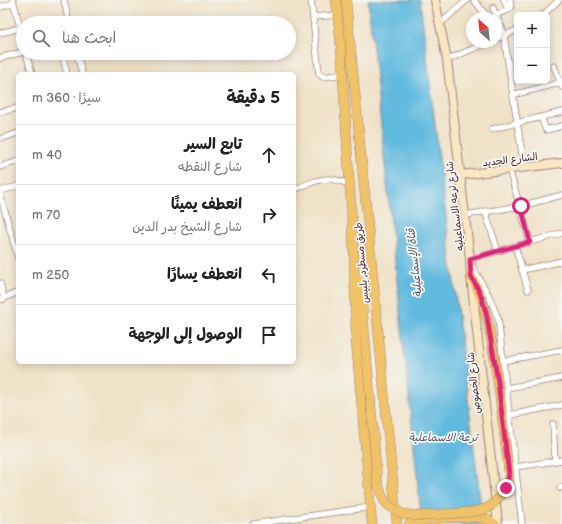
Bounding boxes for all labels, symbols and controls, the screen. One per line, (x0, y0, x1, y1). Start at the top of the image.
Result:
north arrow (466, 12, 502, 48)
map controls (514, 12, 550, 84)
button: + (514, 12, 550, 48)
search box (16, 16, 296, 60)
icon: search (30, 27, 52, 49)
text: ابحث هنا (62, 29, 116, 48)
button: − (514, 48, 550, 84)
text: 5 دقيقة (226, 88, 280, 108)
text: سيرًا · 360 m (32, 90, 101, 106)
text: تابع السير (184, 135, 242, 154)
icon: ahead (258, 144, 280, 166)
text: 40 m (32, 147, 62, 163)
street label: الشارع الجديد (482, 151, 538, 170)
text: شارع النقطه (178, 159, 242, 175)
street label: شارع ترعه الاسماعيليه (444, 160, 467, 251)
text: انعطف يمينًا (171, 195, 242, 214)
route start (512, 197, 530, 215)
icon: right (258, 204, 280, 226)
text: 70 m (32, 207, 60, 223)
text: شارع الشيخ بدر الدين (132, 219, 242, 235)
street label: طريق مسطرد, بلبيس (352, 222, 372, 304)
water label: قناة الإسماعيلية (404, 226, 426, 298)
icon: left (258, 264, 280, 286)
text: انعطف يسارًا (167, 265, 242, 284)
text: 250 m (32, 267, 69, 283)
icon: arrive (258, 324, 280, 346)
text: الوصول إلى الوجهة (128, 325, 242, 344)
street label: شارع الخصوص (465, 351, 484, 414)
water label: ترعة الاسماعلية (409, 431, 479, 444)
route end (497, 479, 515, 497)

